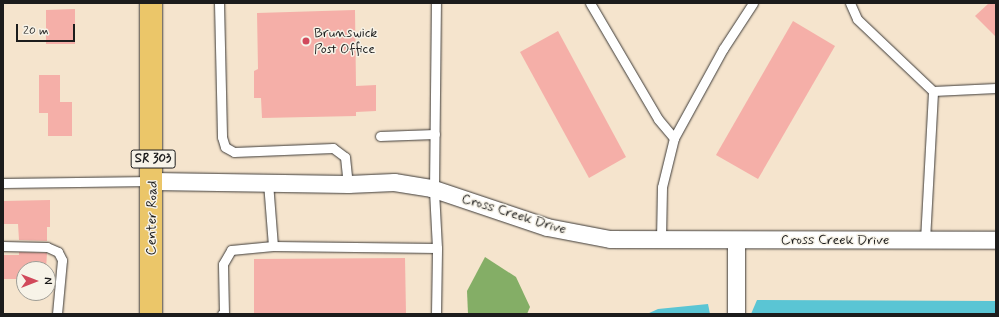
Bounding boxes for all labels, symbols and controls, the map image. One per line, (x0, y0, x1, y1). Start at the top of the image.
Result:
scale bar (18, 16, 77, 42)
text: 20 m (23, 23, 49, 39)
place label: Brunswick Post Office (314, 25, 377, 58)
marker: Brunswick Post Office (301, 36, 311, 46)
road number: SR 303 (130, 148, 176, 170)
street label: Center Road (143, 180, 161, 256)
street label: Cross Creek Drive (460, 190, 568, 238)
street label: Cross Creek Drive (782, 232, 888, 248)
north arrow (16, 261, 56, 301)
text: N (40, 277, 54, 285)

